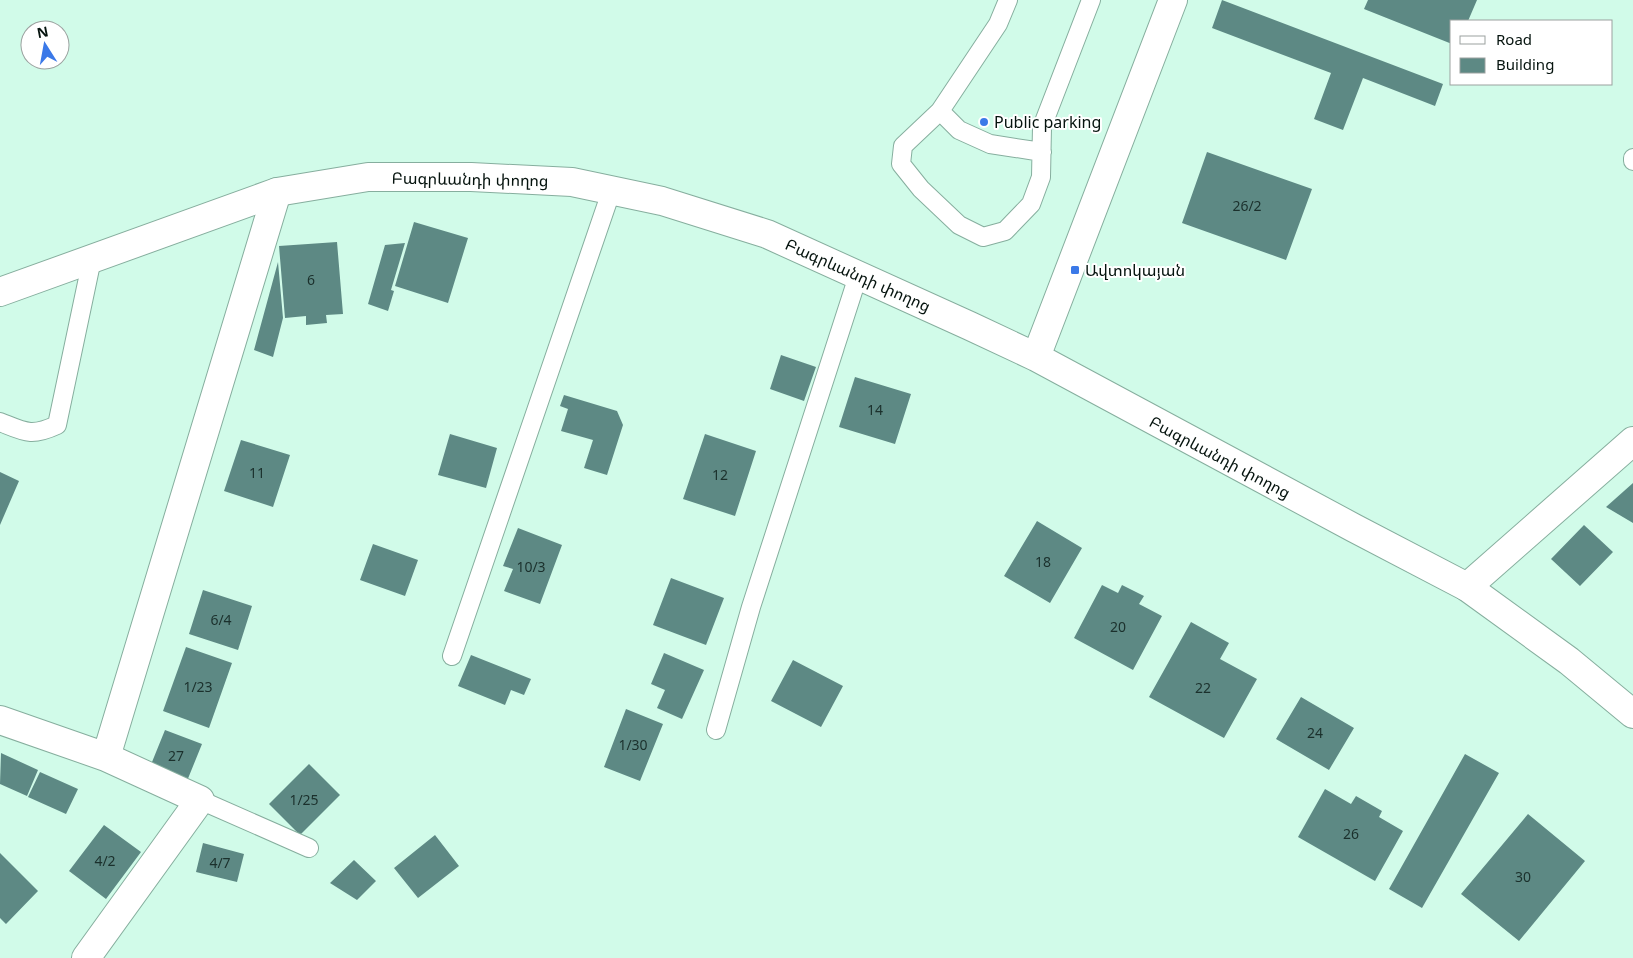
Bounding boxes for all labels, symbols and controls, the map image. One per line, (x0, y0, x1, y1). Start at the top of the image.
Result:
north arrow (20, 20, 70, 70)
legend (1450, 20, 1613, 85)
text: N (35, 21, 50, 42)
text: Road (1496, 29, 1532, 49)
text: Building (1496, 54, 1554, 74)
place label: Public parking (994, 111, 1101, 133)
marker: Public parking (978, 116, 990, 128)
street label: Բագրևանդի փողոց (391, 167, 549, 191)
house number: 26/2 (1232, 196, 1262, 215)
street label: Բագրևանդի փողոց (782, 233, 934, 317)
place label: Ավտոկայան (1085, 259, 1185, 281)
marker: Ավտոկայան (1069, 264, 1081, 276)
house number: 6 (307, 270, 315, 289)
house number: 14 (867, 400, 883, 419)
street label: Բագրևանդի փողոց (1146, 410, 1294, 504)
house number: 11 (249, 463, 265, 482)
house number: 12 (712, 465, 728, 484)
house number: 18 (1035, 552, 1051, 571)
house number: 10/3 (516, 557, 546, 576)
house number: 6/4 (210, 610, 232, 629)
house number: 20 (1110, 617, 1126, 636)
house number: 1/23 (183, 677, 213, 696)
house number: 22 (1195, 678, 1211, 697)
house number: 24 (1307, 723, 1323, 742)
house number: 1/30 (618, 735, 648, 754)
house number: 27 (168, 746, 184, 765)
house number: 1/25 (289, 790, 319, 809)
house number: 26 (1343, 824, 1359, 843)
house number: 4/2 (94, 851, 116, 870)
house number: 4/7 (209, 853, 231, 872)
house number: 30 (1515, 867, 1531, 886)

